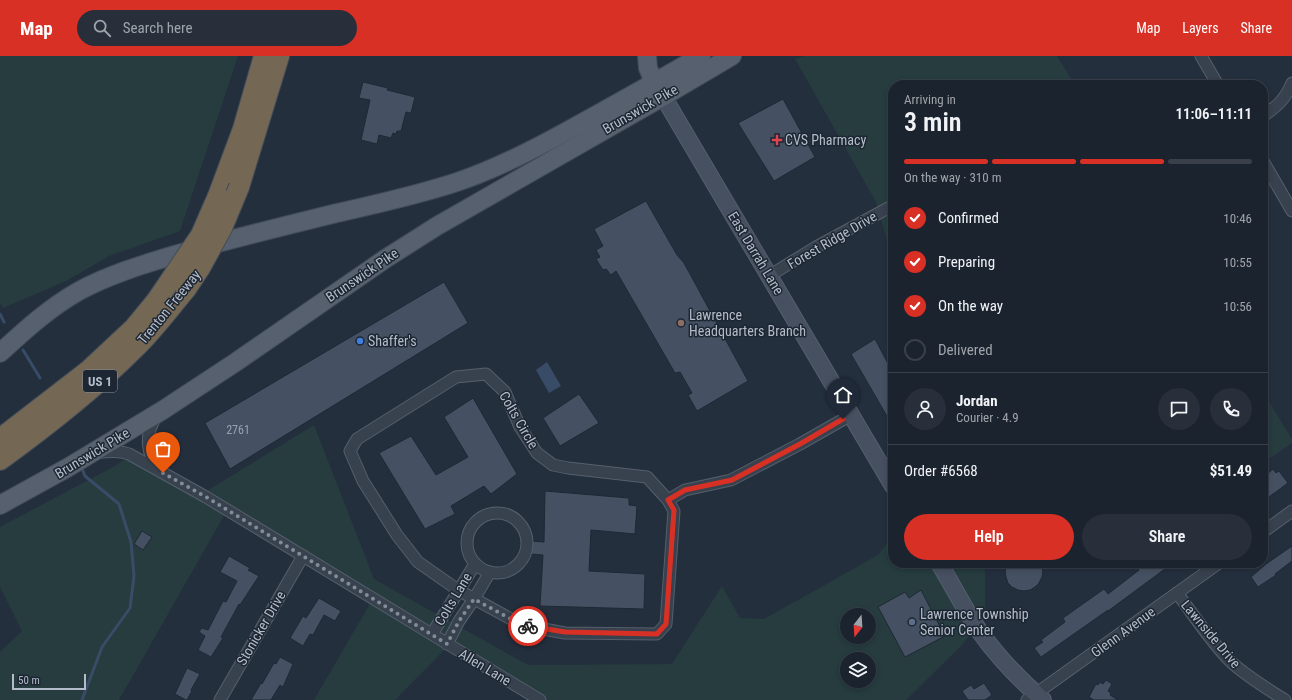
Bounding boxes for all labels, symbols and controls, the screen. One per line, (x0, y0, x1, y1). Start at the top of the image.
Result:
search box (77, 10, 357, 46)
text: Map (20, 17, 53, 40)
icon: search (91, 17, 113, 39)
text: Search here (123, 19, 193, 37)
text: Map (1136, 20, 1160, 36)
text: Layers (1182, 20, 1219, 36)
text: Share (1241, 20, 1272, 36)
street label: Brunswick Pike (600, 81, 681, 137)
text: Arriving in (904, 92, 956, 107)
text: 11:06–11:11 (1175, 105, 1252, 123)
text: 3 min (904, 107, 962, 137)
place label: CVS Pharmacy (785, 132, 866, 148)
marker: CVS Pharmacy (772, 135, 782, 145)
text: On the way · 310 m (904, 170, 1001, 185)
icon: check (904, 207, 926, 229)
street label: Forest Ridge Drive (785, 208, 880, 272)
street label: East Darrah Lane (725, 209, 787, 298)
text: Confirmed (938, 209, 999, 227)
text: 10:46 (1223, 211, 1252, 226)
street label: Brunswick Pike (323, 245, 402, 305)
icon: check (904, 251, 926, 273)
text: Preparing (938, 253, 995, 271)
text: 10:55 (1223, 255, 1252, 270)
street label: Trenton Freeway (134, 267, 204, 347)
icon: check (904, 295, 926, 317)
text: On the way (938, 297, 1003, 315)
text: 10:56 (1223, 299, 1252, 314)
place label: Lawrence Headquarters Branch (689, 307, 806, 339)
marker: Lawrence Headquarters Branch (676, 318, 686, 328)
place label: Shaffer's (368, 333, 417, 349)
marker: Shaffer's (355, 336, 365, 346)
text: Delivered (938, 341, 993, 359)
road number: US 1 (83, 370, 117, 392)
pin (826, 378, 860, 419)
icon: home (832, 384, 854, 406)
button: person (904, 388, 946, 430)
button: chat (1158, 388, 1200, 430)
button: phone (1210, 388, 1252, 430)
street label: Colts Circle (496, 389, 542, 452)
text: Jordan (956, 392, 998, 410)
text: Courier · 4.9 (956, 410, 1019, 425)
house number: 2761 (226, 423, 250, 437)
street label: Brunswick Pike (52, 424, 132, 481)
pin (146, 432, 180, 473)
icon: bag (152, 438, 174, 460)
text: Order #6568 (904, 462, 978, 480)
text: $51.49 (1210, 462, 1252, 480)
button: Help (904, 514, 1074, 560)
button: Share (1082, 514, 1252, 560)
street label: Colts Lane (431, 569, 475, 628)
street label: Stonicker Drive (233, 588, 289, 668)
street label: Lawnside Drive (1178, 597, 1244, 671)
street label: Glenn Avenue (1088, 603, 1158, 661)
courier (508, 606, 548, 646)
place label: Lawrence Township Senior Center (920, 606, 1029, 638)
north arrow (840, 608, 876, 644)
map controls (840, 608, 876, 688)
icon: bike (517, 615, 539, 637)
marker: Lawrence Township Senior Center (907, 617, 917, 627)
street label: Allen Lane (456, 645, 514, 689)
button: layers (840, 652, 876, 688)
scale bar (12, 672, 86, 691)
text: 50 m (18, 674, 40, 687)

